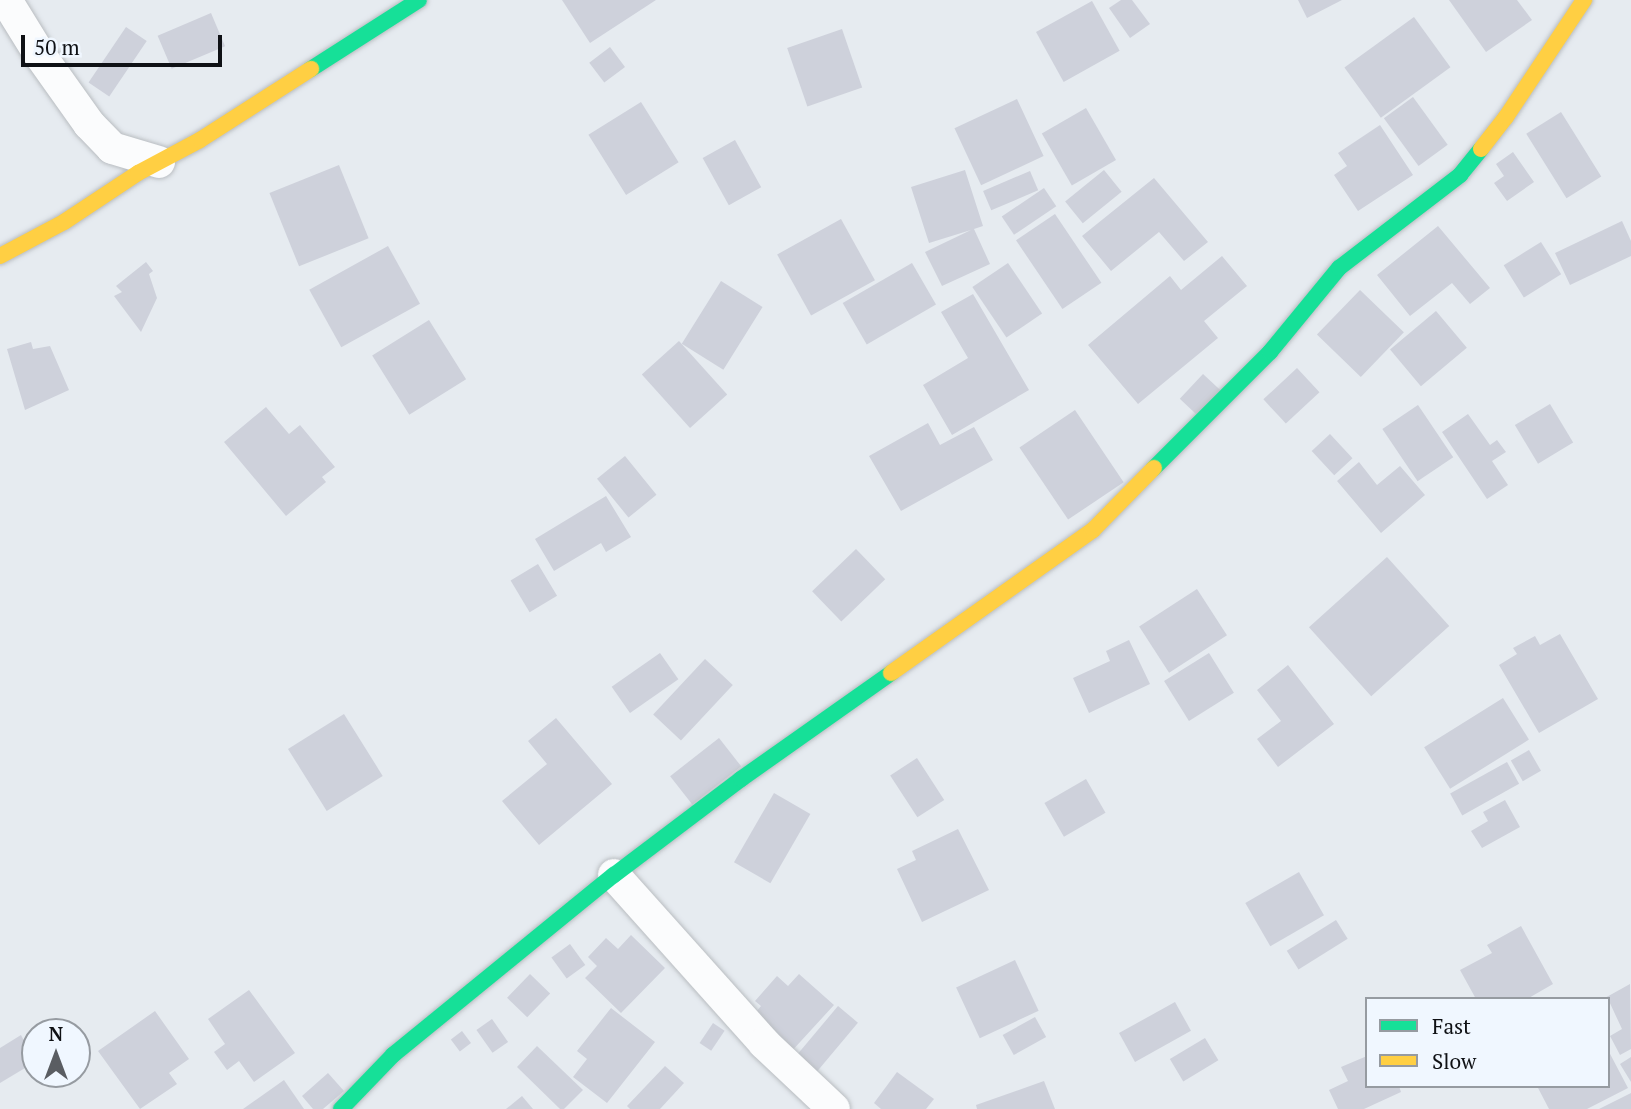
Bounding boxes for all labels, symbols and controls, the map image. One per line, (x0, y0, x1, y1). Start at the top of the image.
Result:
scale bar (24, 21, 226, 65)
text: 50 m (34, 33, 80, 61)
legend (1365, 997, 1610, 1088)
text: Fast (1432, 1012, 1471, 1040)
north arrow (21, 1018, 91, 1088)
text: N (49, 1021, 63, 1046)
text: Slow (1432, 1047, 1476, 1075)

